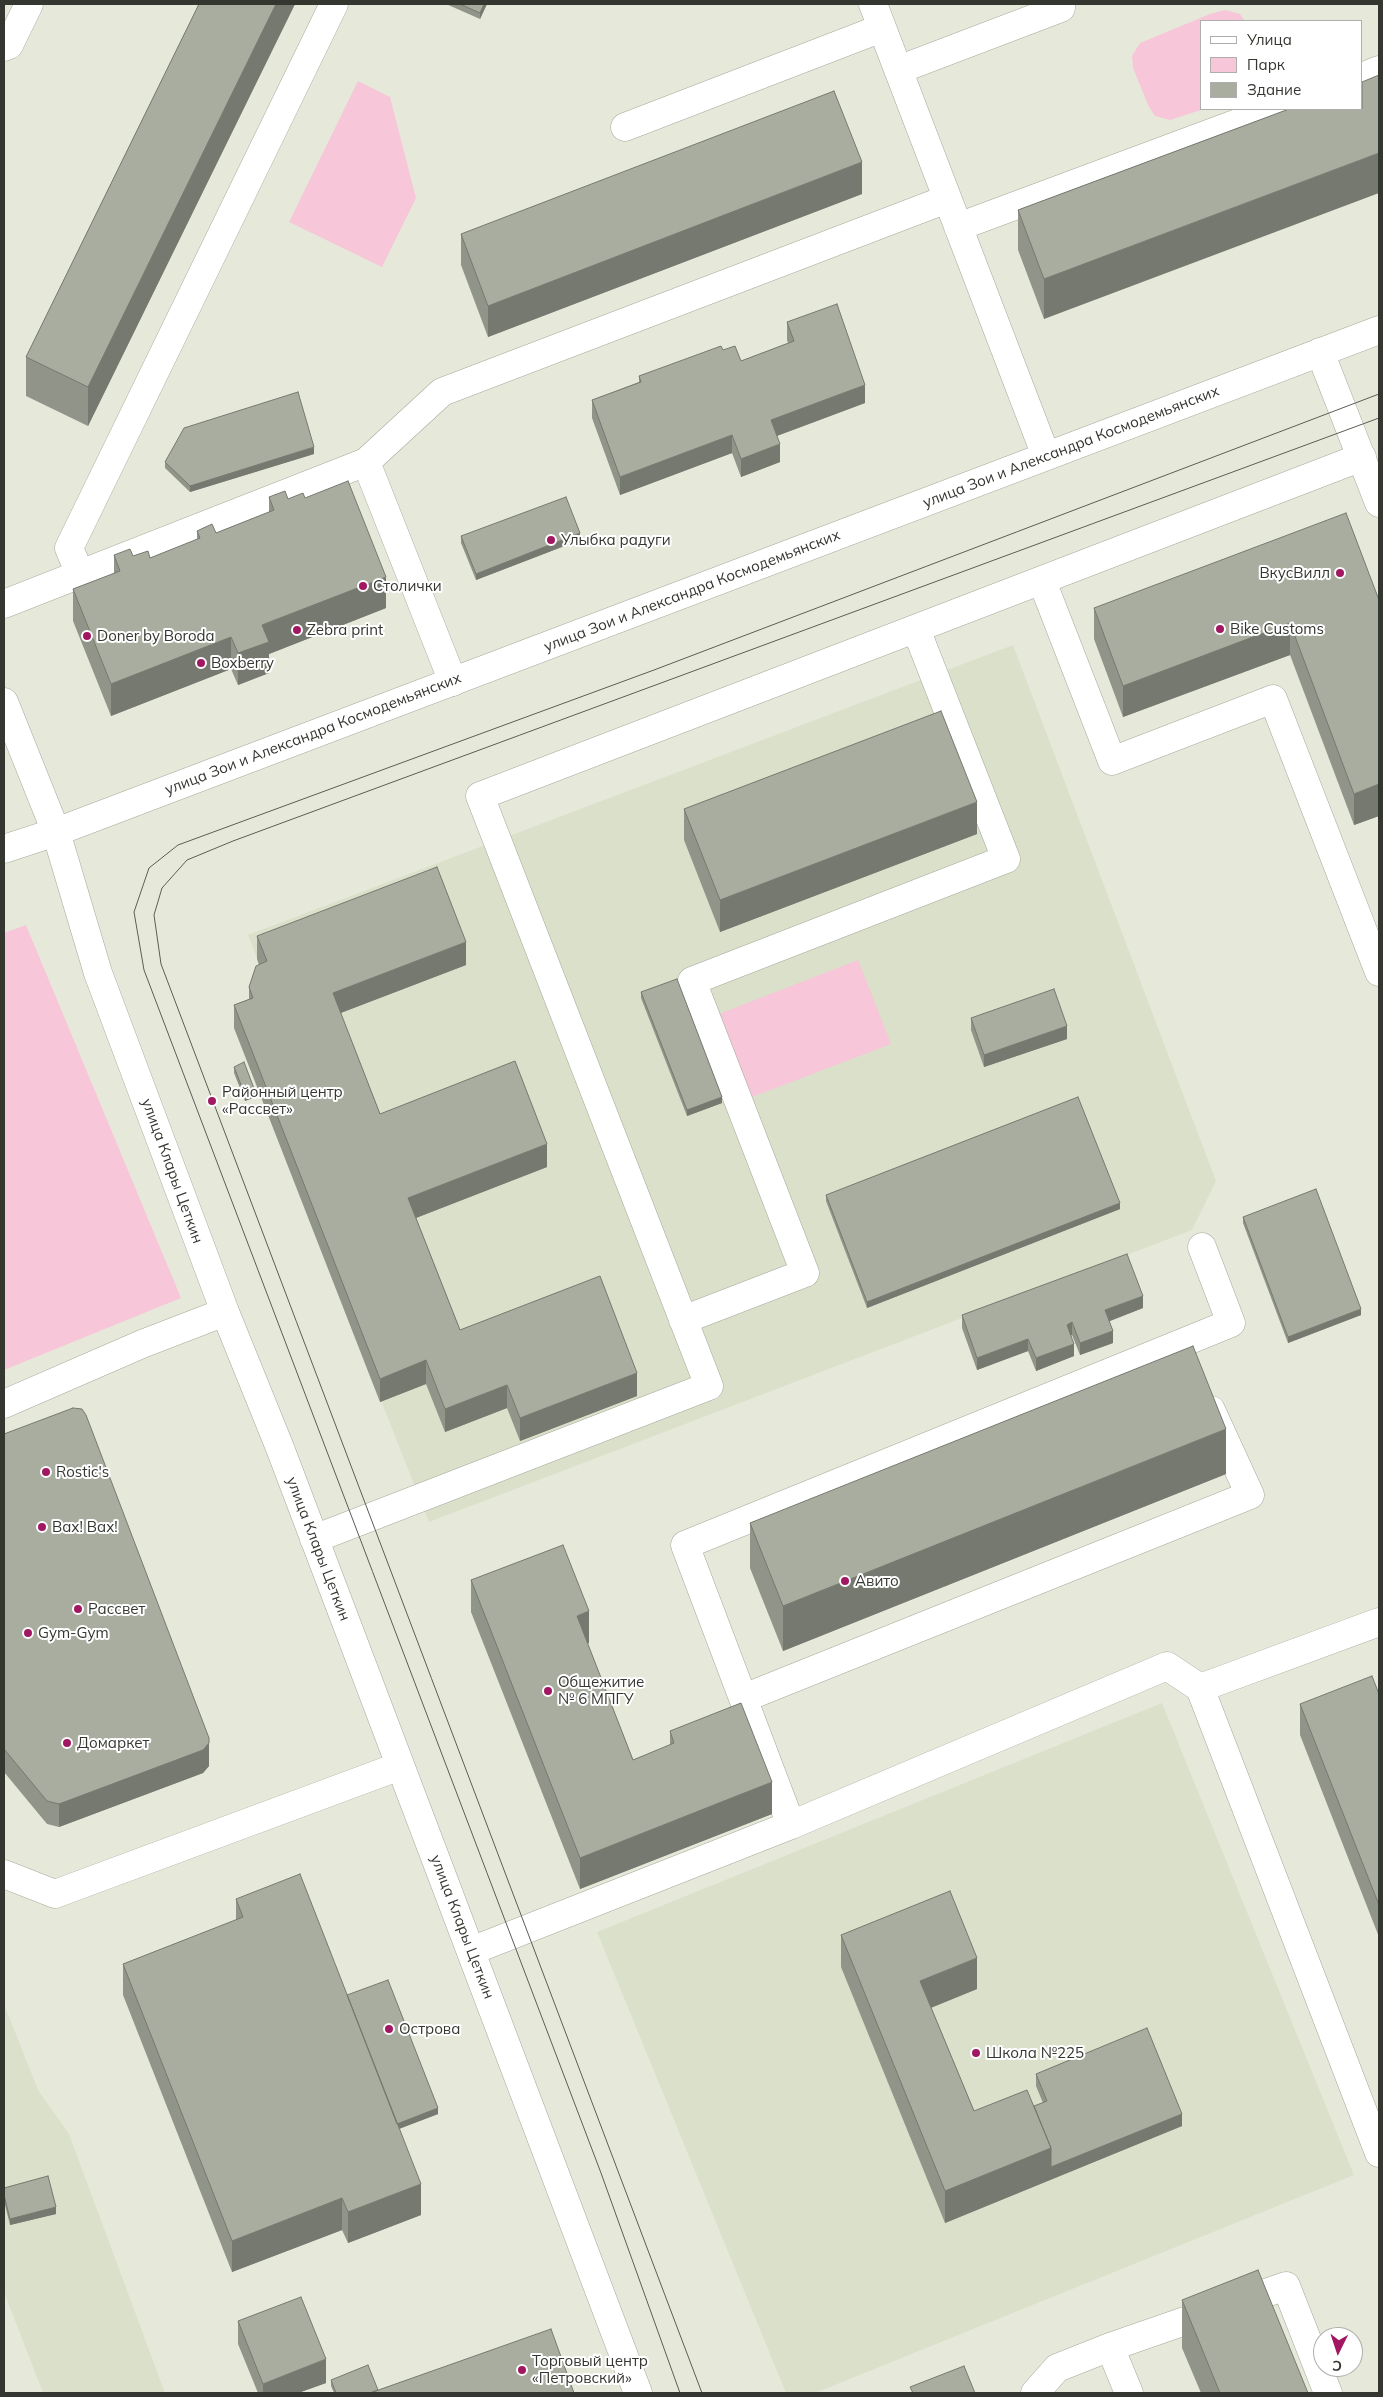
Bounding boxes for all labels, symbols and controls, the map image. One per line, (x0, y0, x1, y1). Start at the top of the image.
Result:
legend (1200, 20, 1363, 110)
text: Улица (1247, 30, 1292, 49)
text: Парк (1247, 55, 1285, 74)
text: Здание (1247, 80, 1301, 99)
street label: улица Зои и Александра Космодемьянских (920, 382, 1222, 512)
street label: улица Зои и Александра Космодемьянских (541, 526, 843, 656)
place label: Улыбка радуги (561, 531, 671, 549)
marker: Улыбка радуги (545, 534, 557, 546)
place label: ВкусВилл (1259, 564, 1330, 582)
marker: ВкусВилл (1334, 567, 1346, 579)
place label: Столички (373, 577, 442, 595)
marker: Столички (357, 580, 369, 592)
place label: Bike Customs (1230, 620, 1324, 638)
place label: Zebra print (307, 621, 383, 639)
marker: Bike Customs (1214, 623, 1226, 635)
marker: Zebra print (291, 624, 303, 636)
place label: Doner by Boroda (97, 627, 215, 645)
marker: Doner by Boroda (81, 630, 93, 642)
place label: Boxberry (211, 654, 274, 672)
marker: Boxberry (195, 657, 207, 669)
street label: улица Зои и Александра Космодемьянских (162, 669, 464, 799)
place label: Районный центр «Рассвет» (222, 1083, 343, 1118)
marker: Районный центр «Рассвет» (206, 1095, 218, 1107)
street label: улица Клары Цеткин (137, 1096, 207, 1246)
place label: Rostic's (56, 1463, 109, 1481)
marker: Rostic's (40, 1466, 52, 1478)
street label: улица Клары Цеткин (282, 1474, 354, 1624)
place label: Вах! Вах! (52, 1518, 118, 1536)
marker: Вах! Вах! (36, 1521, 48, 1533)
place label: Авито (855, 1572, 899, 1590)
marker: Авито (839, 1575, 851, 1587)
place label: Рассвет (88, 1600, 145, 1618)
marker: Рассвет (72, 1603, 84, 1615)
place label: Gym-Gym (38, 1624, 109, 1642)
marker: Gym-Gym (22, 1627, 34, 1639)
place label: Общежитие № 6 МПГУ (558, 1673, 644, 1708)
marker: Общежитие № 6 МПГУ (542, 1685, 554, 1697)
place label: Домаркет (77, 1734, 149, 1752)
marker: Домаркет (61, 1737, 73, 1749)
street label: улица Клары Цеткин (426, 1852, 498, 2002)
place label: Острова (399, 2020, 460, 2038)
marker: Острова (383, 2023, 395, 2035)
place label: Школа №225 (986, 2044, 1084, 2062)
marker: Школа №225 (970, 2047, 982, 2059)
north arrow (1313, 2327, 1363, 2377)
place label: Торговый центр «Петровский» (532, 2352, 648, 2387)
text: С (1332, 2357, 1342, 2375)
marker: Торговый центр «Петровский» (516, 2364, 528, 2376)

